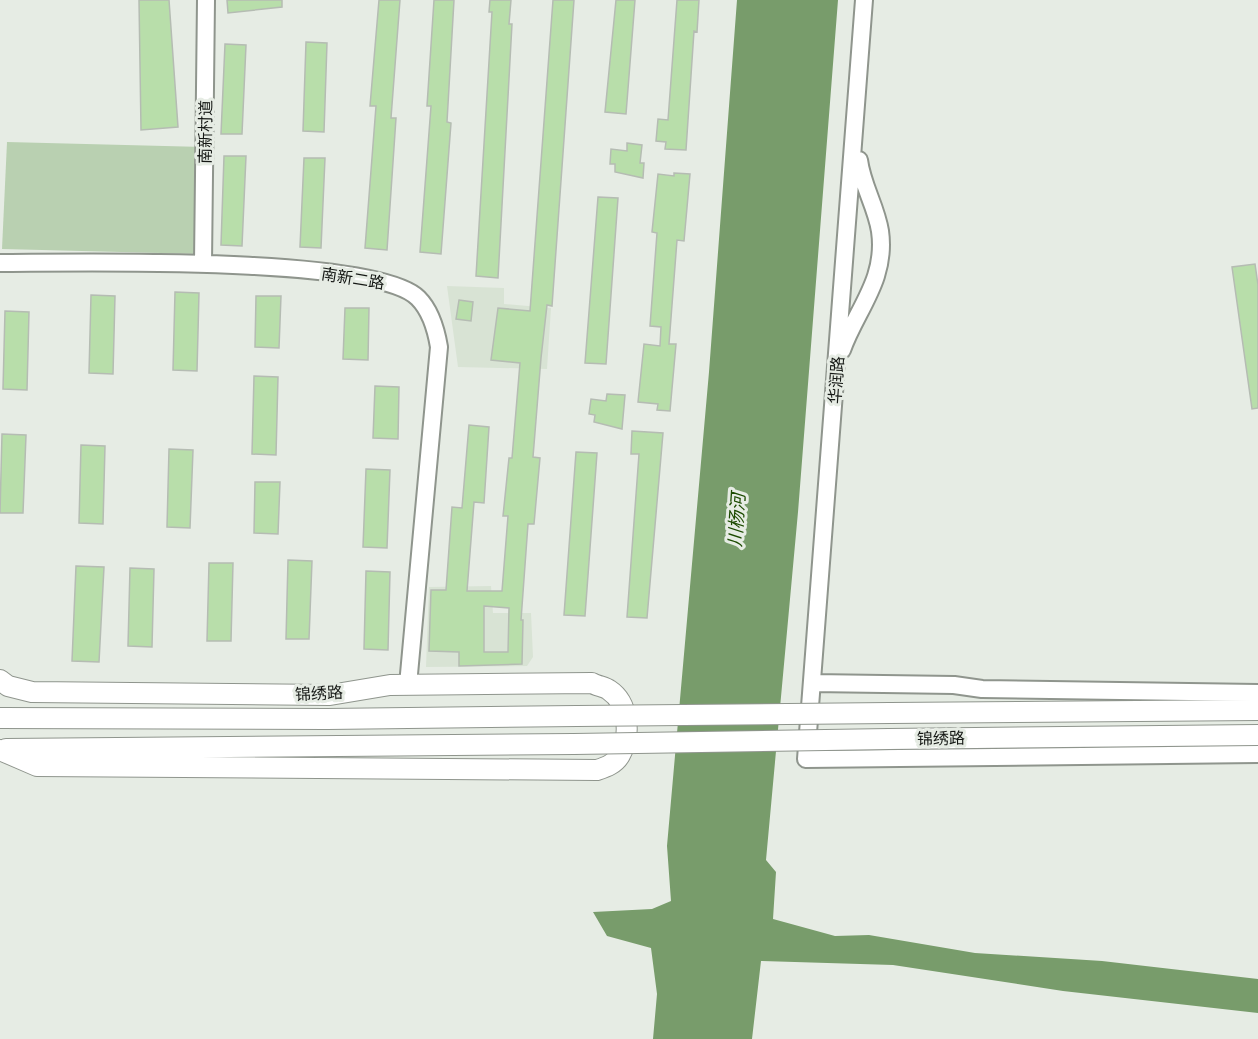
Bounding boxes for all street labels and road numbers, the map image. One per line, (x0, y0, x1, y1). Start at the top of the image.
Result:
street label: 南新村道 (194, 100, 216, 164)
street label: 南新二路 (320, 263, 386, 293)
street label: 华润路 (824, 355, 848, 405)
street label: 锦绣路 (295, 682, 343, 704)
street label: 锦绣路 (917, 728, 965, 748)

